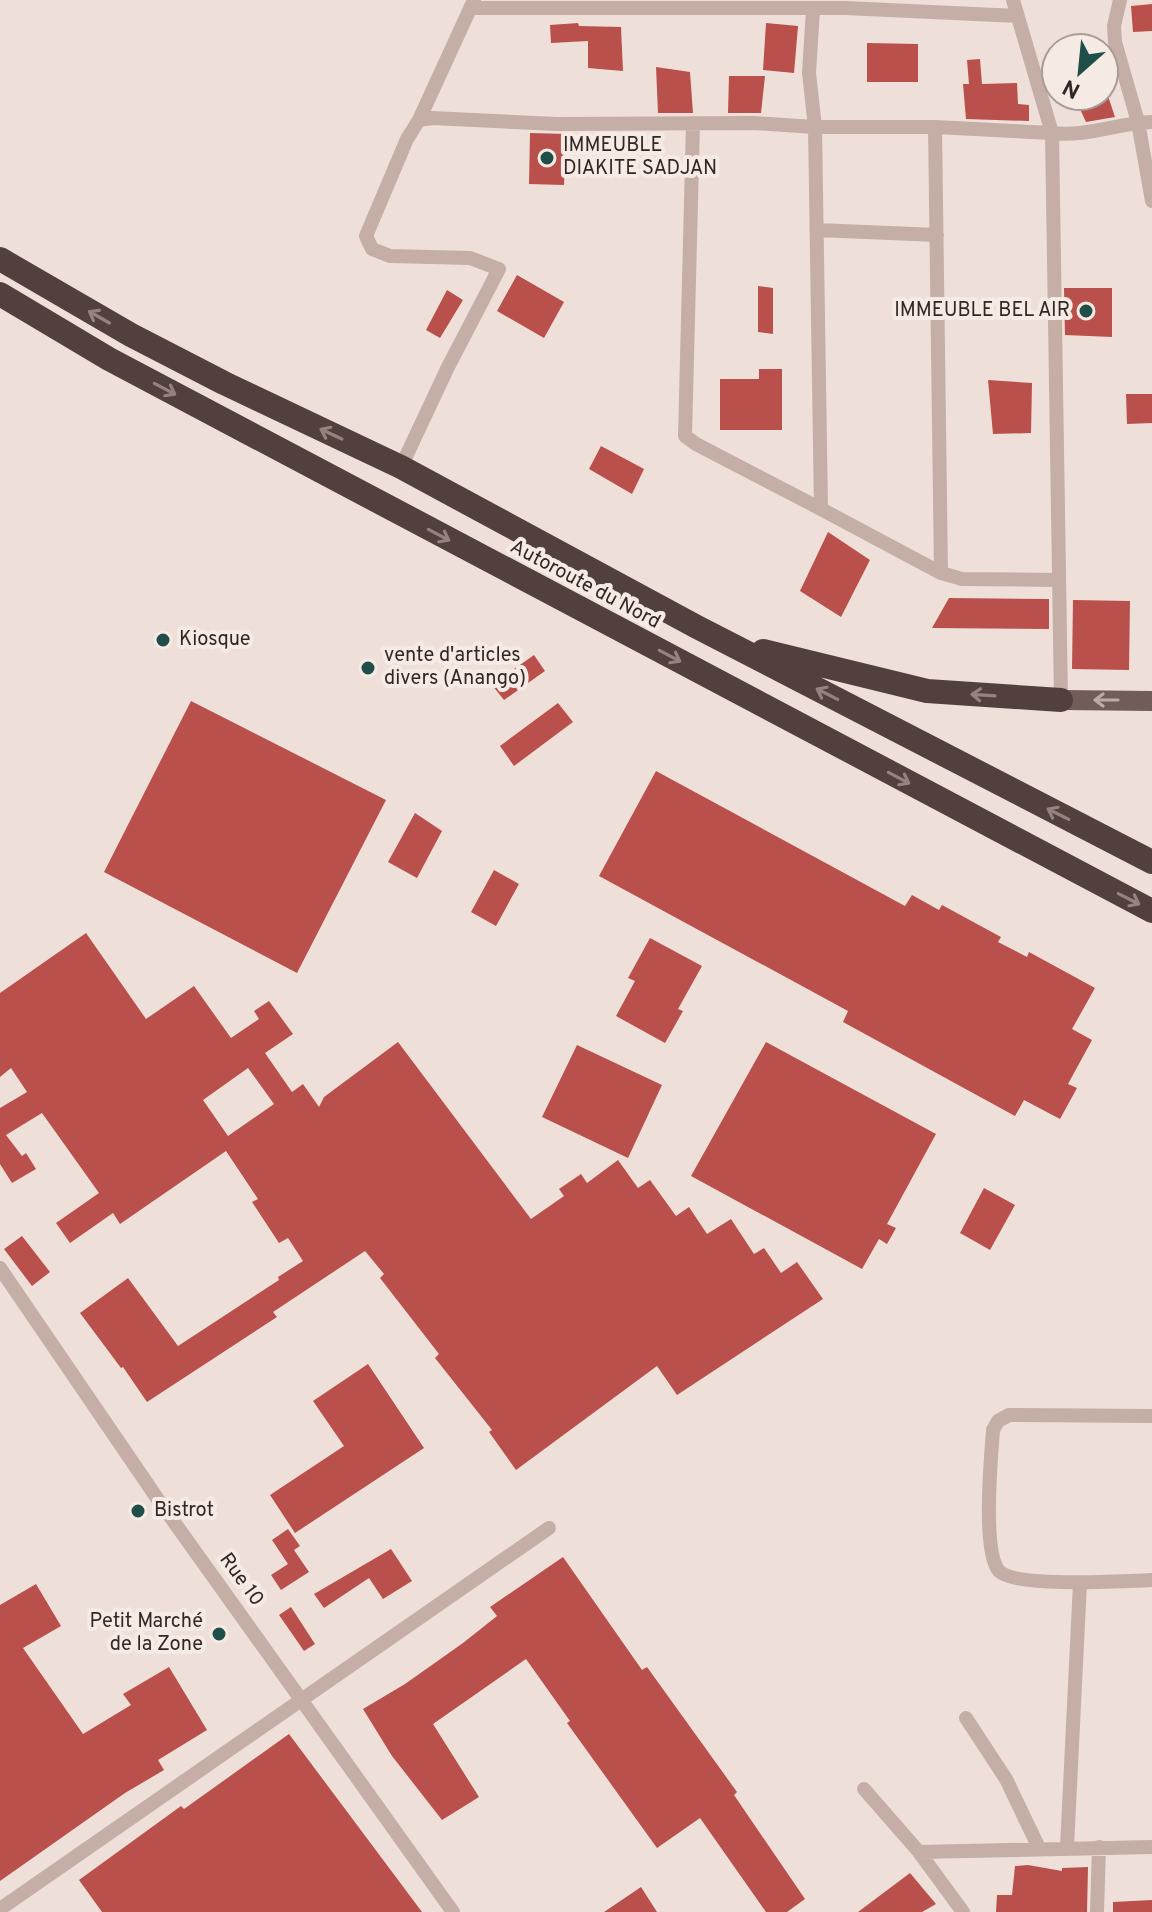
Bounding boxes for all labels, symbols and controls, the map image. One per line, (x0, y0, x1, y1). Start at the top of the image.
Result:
north arrow (1040, 32, 1120, 112)
text: N (1059, 72, 1085, 103)
place label: IMMEUBLE DIAKITE SADJAN (563, 133, 717, 182)
marker: IMMEUBLE DIAKITE SADJAN (538, 149, 556, 167)
place label: IMMEUBLE BEL AIR (894, 298, 1070, 324)
marker: IMMEUBLE BEL AIR (1077, 302, 1095, 320)
one-way arrow (88, 309, 111, 325)
one-way arrow (152, 382, 176, 397)
one-way arrow (319, 426, 343, 441)
one-way arrow (427, 528, 451, 544)
street label: Autoroute du Nord (505, 534, 665, 636)
place label: Kiosque (179, 627, 251, 653)
marker: Kiosque (154, 631, 172, 649)
place label: vente d'articles divers (Anango) (384, 643, 526, 692)
one-way arrow (657, 649, 681, 665)
marker: vente d'articles divers (Anango) (359, 659, 377, 677)
one-way arrow (815, 686, 839, 702)
one-way arrow (970, 687, 997, 702)
one-way arrow (1093, 692, 1120, 708)
one-way arrow (887, 770, 911, 786)
one-way arrow (1046, 805, 1070, 821)
one-way arrow (1117, 892, 1141, 908)
place label: Bistrot (154, 1498, 214, 1524)
marker: Bistrot (129, 1502, 147, 1520)
street label: Rue 10 (213, 1548, 269, 1612)
place label: Petit Marché de la Zone (89, 1609, 203, 1658)
marker: Petit Marché de la Zone (210, 1625, 228, 1643)

